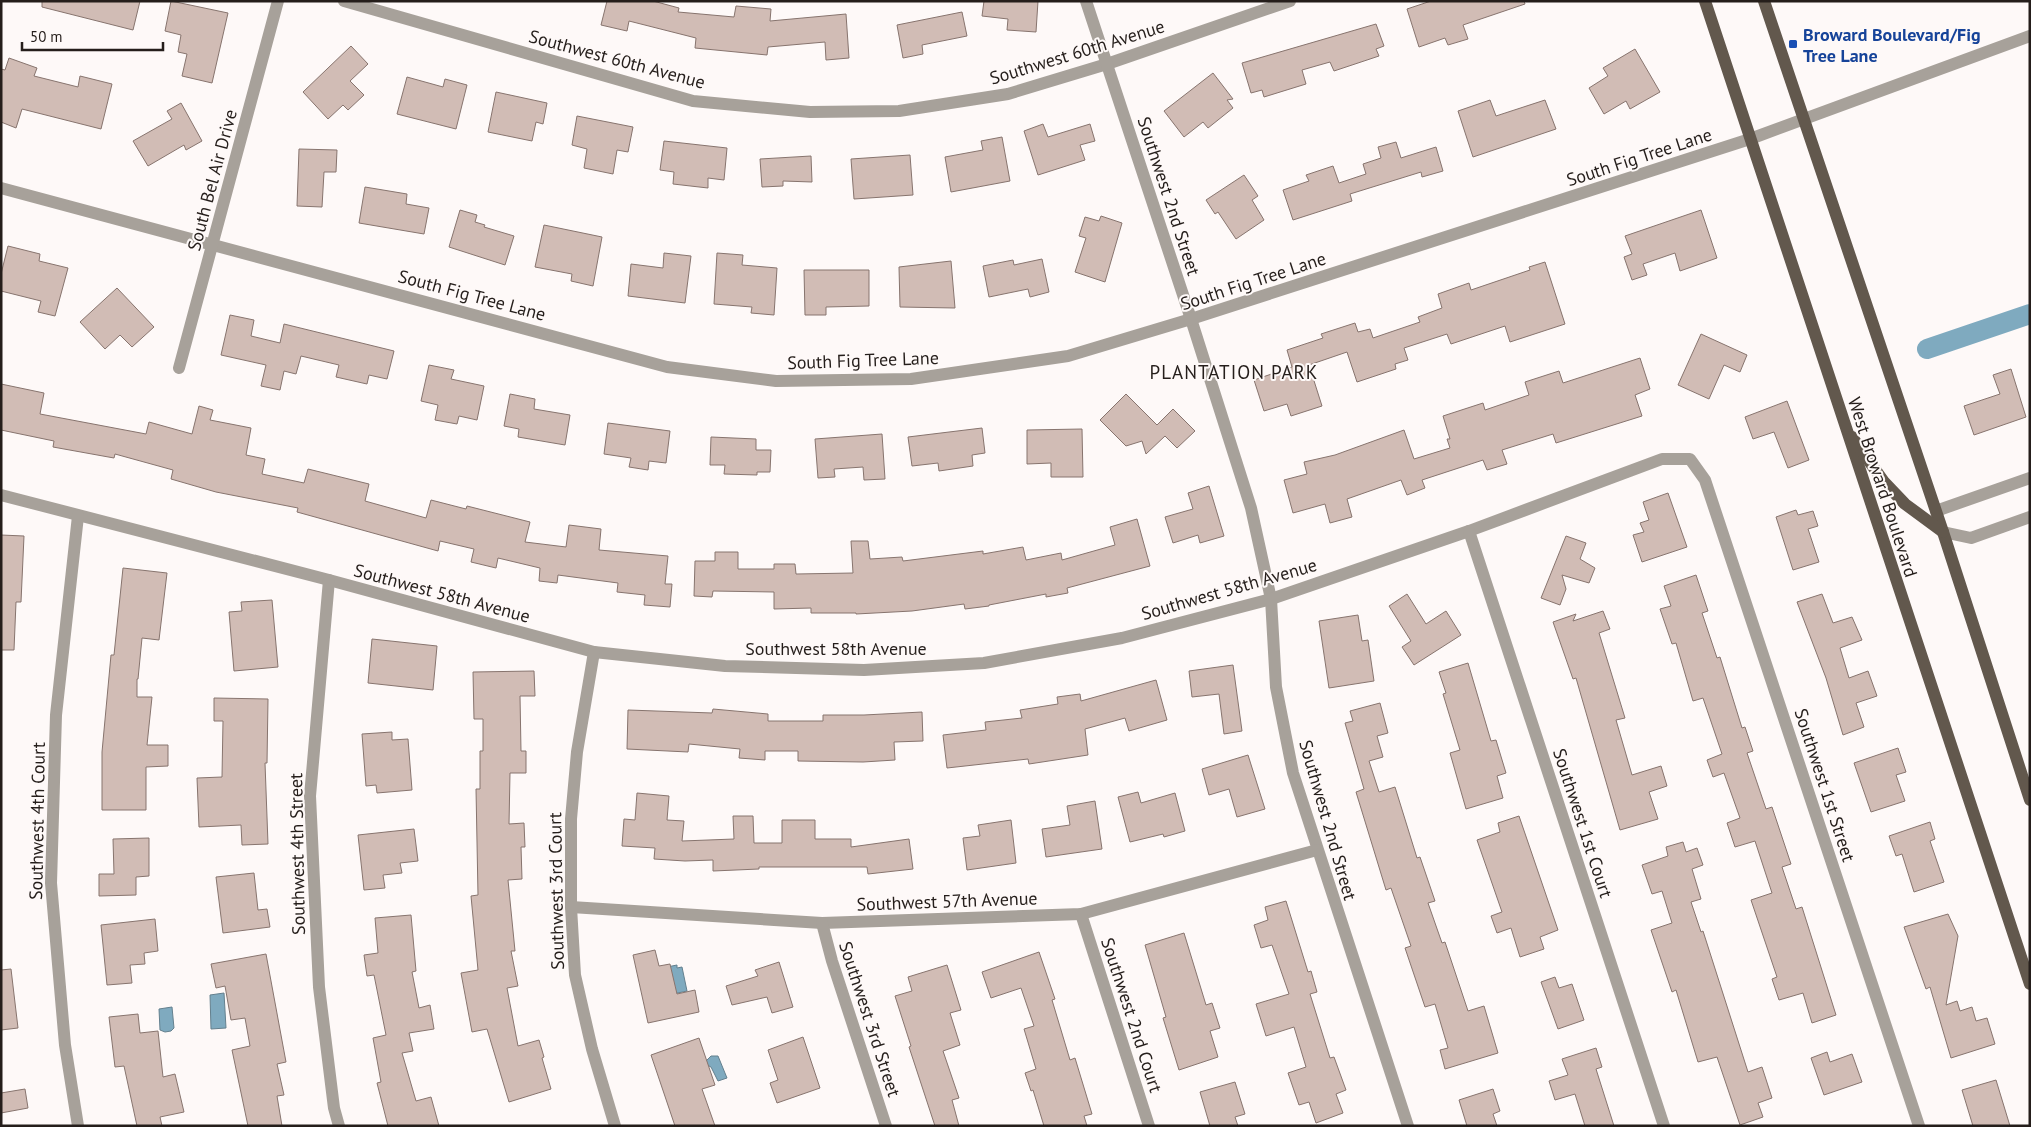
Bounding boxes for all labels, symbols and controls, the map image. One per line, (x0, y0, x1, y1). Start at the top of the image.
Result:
street label: Southwest 60th Avenue (987, 14, 1167, 90)
scale bar (22, 20, 164, 52)
place label: Broward Boulevard/Fig Tree Lane (1803, 23, 1981, 67)
street label: Southwest 60th Avenue (526, 24, 708, 94)
text: 50 m (30, 27, 63, 46)
marker: Broward Boulevard/Fig Tree Lane (1787, 38, 1799, 50)
street label: South Bel Air Drive (182, 107, 242, 253)
street label: Southwest 2nd Street (1132, 114, 1206, 278)
street label: South Fig Tree Lane (1563, 123, 1715, 191)
street label: South Fig Tree Lane (1177, 247, 1329, 315)
street label: South Fig Tree Lane (396, 264, 548, 326)
street label: South Fig Tree Lane (787, 346, 939, 374)
district label: PLANTATION PARK (1150, 360, 1318, 384)
street label: West Broward Boulevard (1843, 394, 1923, 580)
street label: Southwest 58th Avenue (1139, 553, 1319, 625)
street label: Southwest 58th Avenue (351, 558, 533, 628)
street label: Southwest 58th Avenue (745, 637, 927, 660)
street label: Southwest 1st Street (1789, 705, 1861, 865)
street label: Southwest 2nd Street (1294, 737, 1362, 903)
street label: Southwest 4th Court (24, 742, 50, 900)
street label: Southwest 1st Court (1548, 745, 1618, 901)
street label: Southwest 4th Street (284, 773, 310, 935)
street label: Southwest 3rd Court (543, 812, 569, 970)
street label: Southwest 57th Avenue (856, 886, 1038, 916)
street label: Southwest 2nd Court (1096, 935, 1168, 1095)
street label: Southwest 3rd Street (834, 938, 906, 1100)

